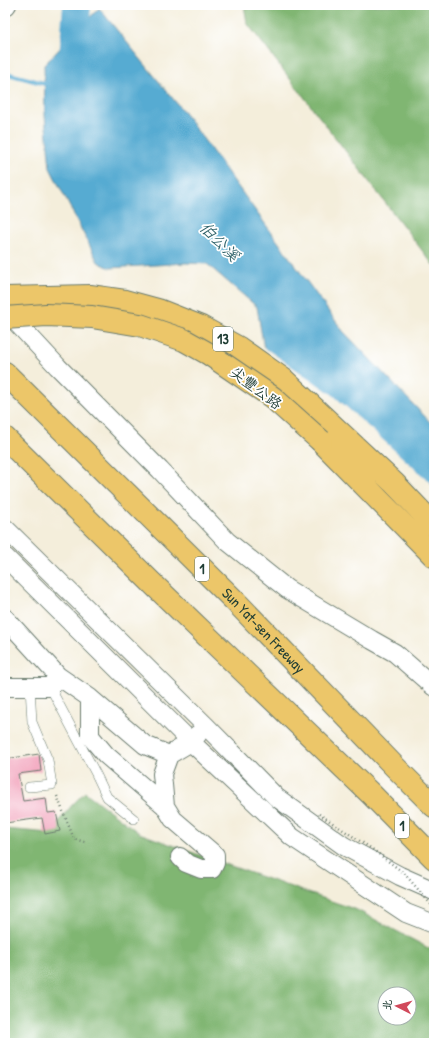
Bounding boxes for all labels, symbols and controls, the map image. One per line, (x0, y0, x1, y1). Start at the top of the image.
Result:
water label: 伯公溪 (195, 216, 245, 266)
road number: 13 (213, 327, 233, 351)
street label: 尖豐公路 (226, 361, 287, 414)
road number: 1 (195, 557, 209, 581)
street label: Sun Yat-sen Freeway (218, 583, 310, 678)
road number: 1 (395, 814, 409, 838)
north arrow (377, 986, 417, 1026)
text: 北 (380, 999, 395, 1011)

